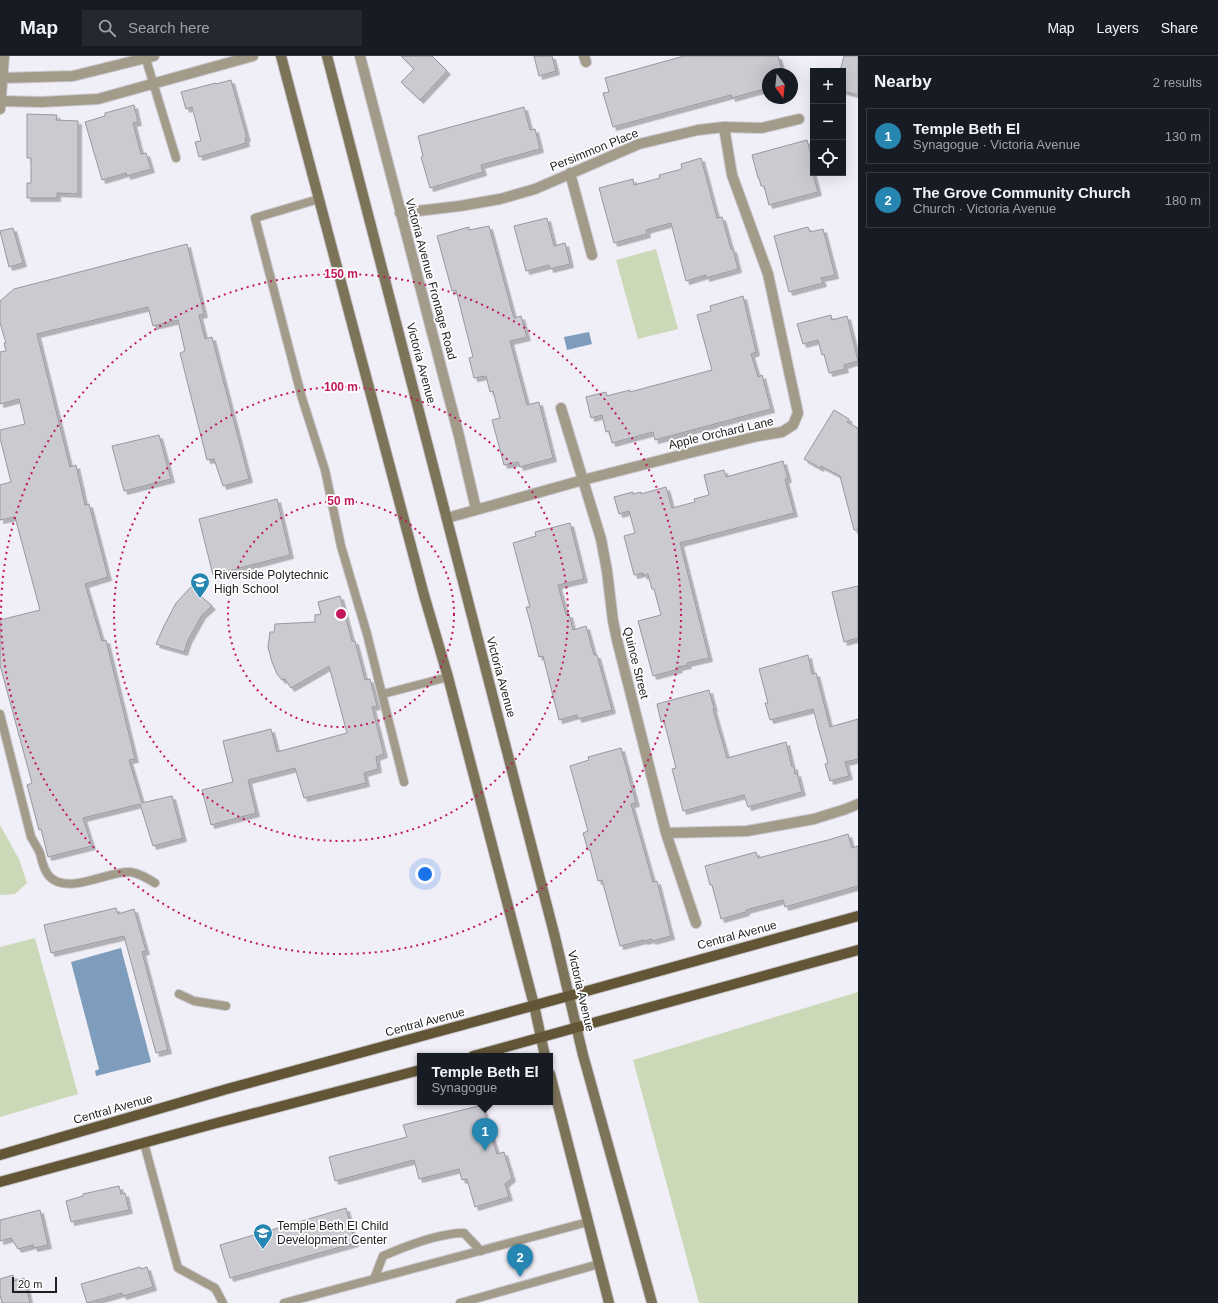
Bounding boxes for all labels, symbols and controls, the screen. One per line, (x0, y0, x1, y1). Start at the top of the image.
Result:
search box (82, 10, 362, 46)
text: Map (20, 17, 58, 38)
icon: search (96, 17, 118, 39)
text: Search here (128, 19, 210, 36)
text: Map (1047, 20, 1075, 36)
text: Layers (1097, 20, 1139, 36)
text: Share (1161, 20, 1198, 36)
north arrow (762, 68, 798, 104)
map controls (810, 68, 846, 176)
button: + (810, 68, 846, 104)
text: Nearby (874, 72, 932, 91)
text: 2 results (1153, 75, 1202, 90)
button: − (810, 104, 846, 140)
text: Temple Beth El (913, 120, 1020, 137)
street label: Persimmon Place (548, 126, 641, 174)
text: 1 (884, 129, 892, 144)
text: 130 m (1165, 129, 1201, 144)
text: Synagogue · Victoria Avenue (913, 137, 1080, 152)
button: locate (810, 140, 846, 176)
text: The Grove Community Church (913, 184, 1131, 201)
text: 2 (884, 193, 892, 208)
text: 180 m (1165, 193, 1201, 208)
street label: Victoria Avenue Frontage Road (402, 196, 460, 362)
text: Church · Victoria Avenue (913, 201, 1056, 216)
text: 150 m (324, 267, 358, 281)
street label: Victoria Avenue (403, 321, 439, 405)
text: 100 m (324, 380, 358, 394)
street label: Apple Orchard Lane (667, 414, 775, 452)
text: 50 m (327, 494, 355, 508)
place label: Riverside Polytechnic High School (214, 568, 329, 596)
school or university icon: Riverside Polytechnic High School (189, 571, 211, 599)
centre of rings (334, 607, 348, 621)
street label: Quince Street (620, 626, 652, 701)
street label: Victoria Avenue (484, 635, 519, 719)
your location (415, 864, 435, 884)
street label: Central Avenue (696, 918, 779, 952)
street label: Victoria Avenue (565, 949, 597, 1033)
street label: Central Avenue (384, 1005, 467, 1039)
popup (417, 1053, 553, 1105)
text: Temple Beth El (431, 1063, 539, 1080)
text: Synagogue (431, 1080, 497, 1095)
street label: Central Avenue (72, 1091, 155, 1127)
pin: 1 (472, 1118, 498, 1151)
place label: Temple Beth El Child Development Center (277, 1219, 388, 1247)
school or university icon: Temple Beth El Child Development Center (252, 1222, 274, 1250)
pin: 2 (507, 1244, 533, 1277)
scale bar (12, 1275, 57, 1294)
text: 20 m (18, 1278, 42, 1290)

